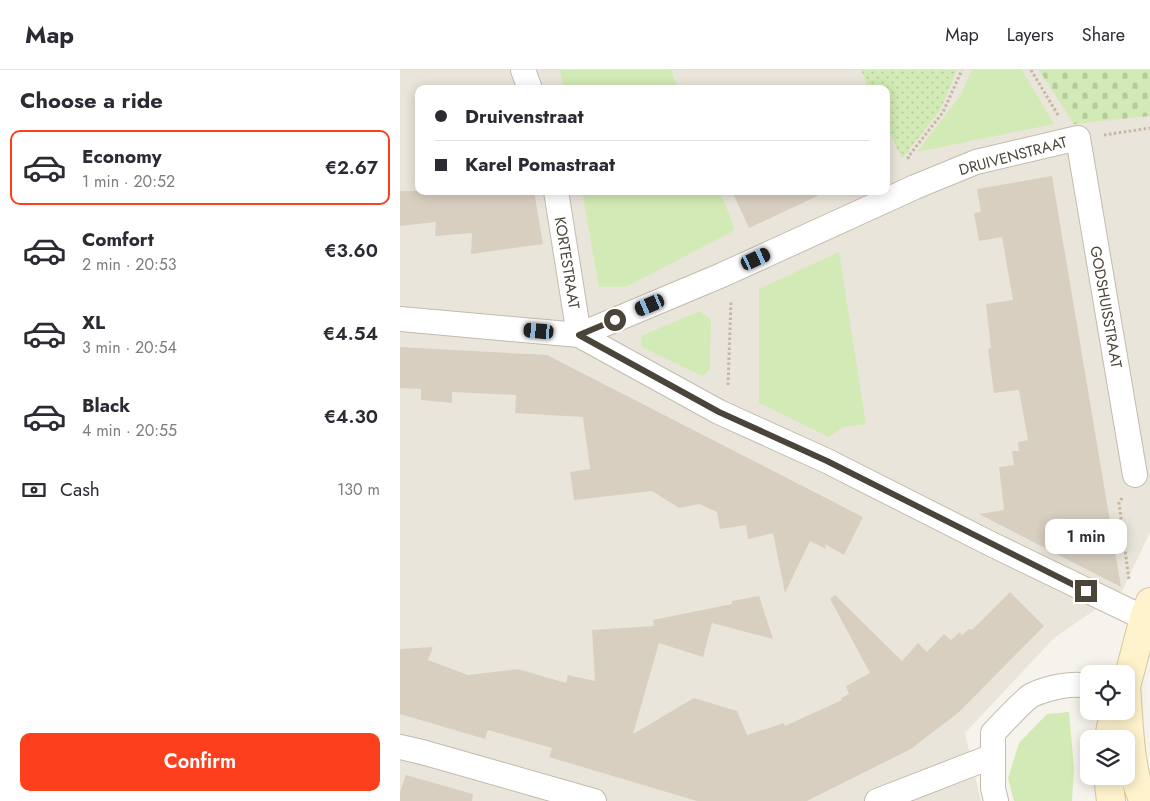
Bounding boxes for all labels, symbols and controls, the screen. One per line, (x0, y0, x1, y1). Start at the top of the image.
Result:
text: Map (25, 17, 74, 52)
text: Map (945, 22, 979, 48)
text: Layers (1007, 22, 1054, 48)
text: Share (1082, 22, 1125, 48)
text: Choose a ride (20, 84, 163, 116)
text: Druivenstraat (465, 103, 583, 130)
street label: DRUIVENSTRAAT (956, 131, 1070, 181)
text: Economy (82, 143, 162, 170)
icon: car (22, 145, 67, 190)
text: Karel Pomastraat (465, 151, 615, 178)
text: €2.67 (325, 154, 378, 181)
text: 1 min · 20:52 (82, 170, 175, 193)
street label: KORTESTRAAT (549, 215, 585, 311)
text: Comfort (82, 226, 154, 253)
icon: car (22, 228, 67, 273)
text: €3.60 (325, 237, 378, 264)
street label: GODSHUISSTRAAT (1084, 244, 1128, 370)
car (739, 246, 772, 272)
text: 2 min · 20:53 (82, 253, 177, 276)
car (633, 292, 666, 318)
text: XL (82, 309, 105, 336)
route start (604, 309, 626, 331)
icon: car (22, 311, 67, 356)
text: €4.54 (323, 320, 378, 347)
car (523, 322, 554, 340)
text: 3 min · 20:54 (82, 336, 177, 359)
text: Black (82, 392, 130, 419)
icon: car (22, 394, 67, 439)
text: €4.30 (324, 403, 378, 430)
text: 4 min · 20:55 (82, 419, 177, 442)
icon: cash (20, 476, 48, 504)
text: Cash (60, 476, 100, 503)
text: 130 m (337, 478, 380, 501)
callout: 1 min (1045, 518, 1127, 554)
text: 1 min (1067, 525, 1105, 548)
route end (1075, 580, 1097, 602)
map controls (1080, 665, 1135, 785)
button: locate (1080, 665, 1135, 720)
button: layers (1080, 730, 1135, 785)
button: Confirm (20, 733, 380, 791)

